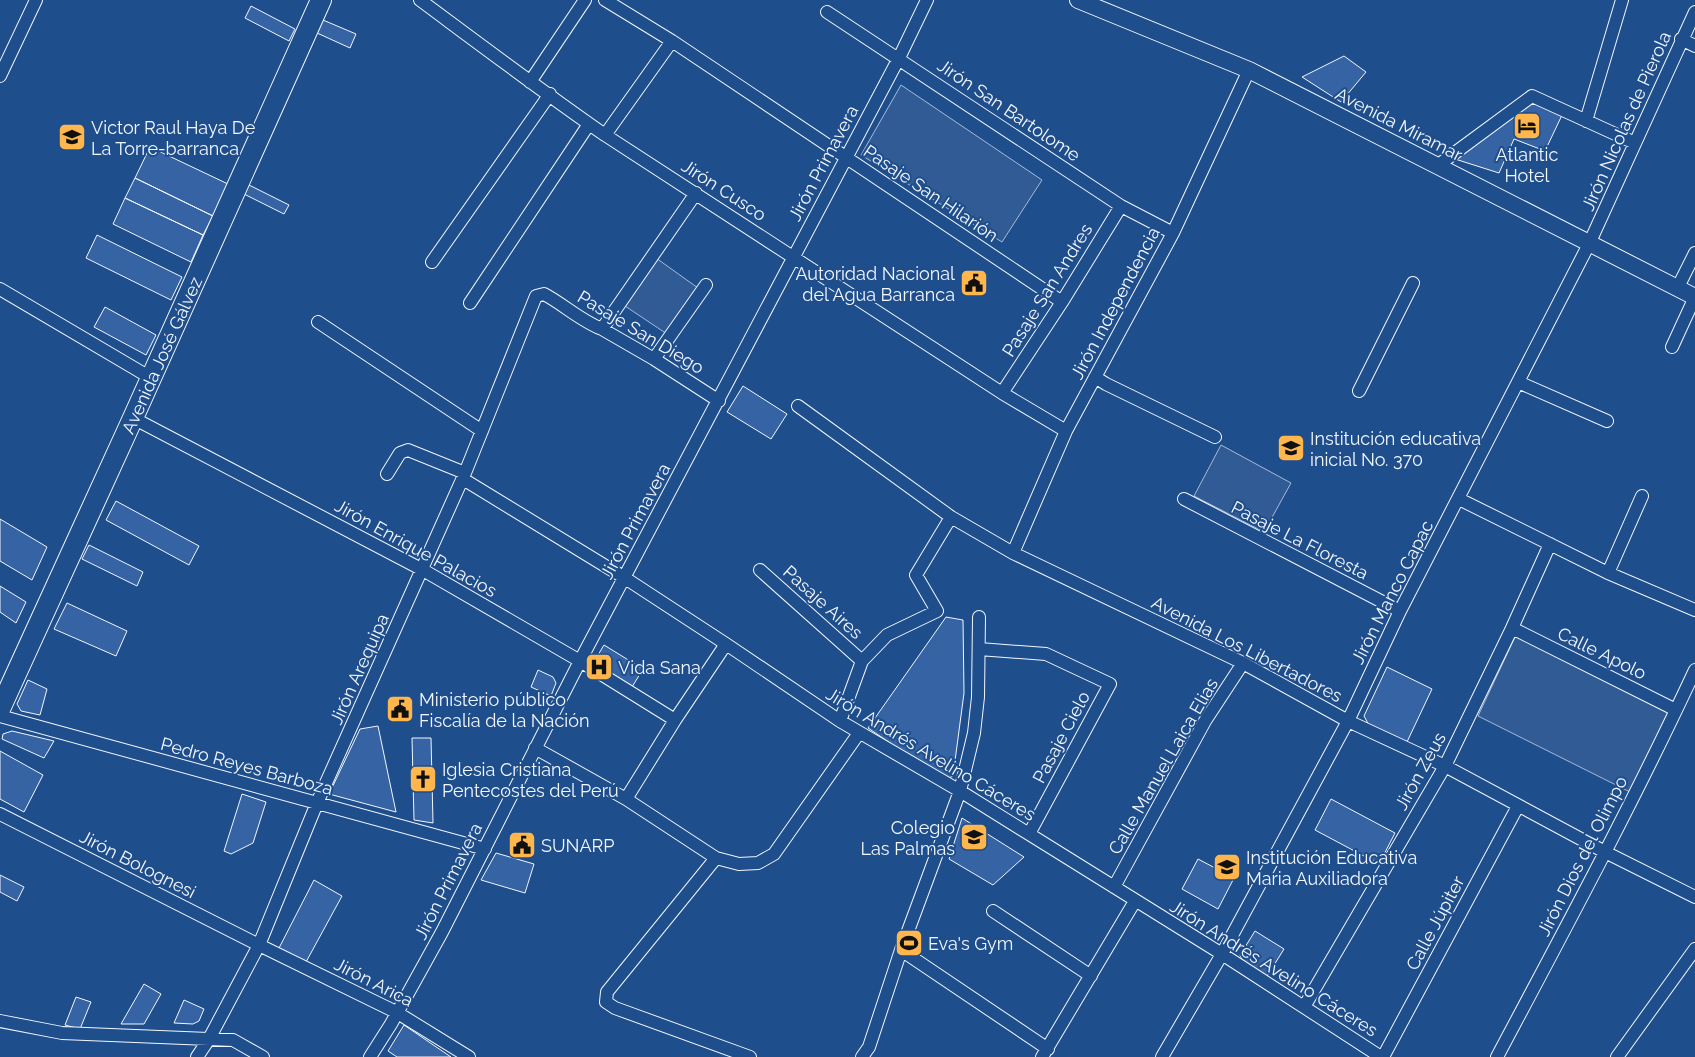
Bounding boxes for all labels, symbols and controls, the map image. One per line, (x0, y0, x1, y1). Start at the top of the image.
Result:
street label: Jirón Nicolas de Pierola (1577, 28, 1675, 214)
street label: Jirón San Bartolome (934, 54, 1085, 166)
street label: Avenida Miramar (1332, 83, 1467, 165)
street label: Jirón Primavera (784, 102, 862, 224)
hotel icon: Atlantic Hotel (1512, 111, 1542, 141)
place label: Victor Raul Haya De La Torre-barranca (91, 117, 256, 159)
school or university icon: Victor Raul Haya De La Torre-barranca (57, 122, 87, 152)
street label: Pasaje San Hilarión (860, 140, 1002, 246)
place label: Atlantic Hotel (1496, 144, 1558, 186)
street label: Jirón Cusco (678, 155, 770, 225)
street label: Pasaje San Andres (998, 219, 1097, 360)
street label: Jirón Independencia (1066, 223, 1164, 383)
place label: Autoridad Nacional del Agua Barranca (795, 263, 955, 305)
public building icon: Autoridad Nacional del Agua Barranca (959, 268, 989, 298)
street label: Avenida José Gálvez (117, 273, 206, 437)
street label: Pasaje San Diego (574, 286, 708, 378)
place label: Institución educativa inicial No. 370 (1310, 428, 1481, 470)
school or university icon: Institución educativa inicial No. 370 (1276, 433, 1306, 463)
street label: Jirón Primavera (596, 460, 674, 582)
street label: Jirón Enrique Palacios (331, 495, 501, 601)
street label: Pasaje La Floresta (1228, 496, 1372, 584)
street label: Jirón Manco Capac (1347, 517, 1437, 667)
street label: Pasaje Aires (779, 561, 867, 643)
street label: Avenida Los Libertadores (1148, 592, 1346, 706)
street label: Jirón Arequipa (325, 610, 393, 728)
street label: Calle Apolo (1554, 622, 1650, 684)
hospital icon: Vida Sana (584, 652, 614, 682)
place label: Vida Sana (618, 657, 701, 678)
street label: Calle Manuel Laica Elias (1104, 674, 1222, 858)
street label: Jirón Andrés Avelino Cáceres (822, 683, 1040, 825)
street label: Pasaje Cielo (1028, 687, 1094, 787)
place label: Ministerio público Fiscalía de la Nación (419, 689, 589, 731)
public building icon: Ministerio público Fiscalía de la Nación (385, 694, 415, 724)
street label: Jirón Zeus (1390, 728, 1450, 813)
street label: Pedro Reyes Barboza (159, 733, 335, 799)
place label: Iglesia Cristiana Pentecostes del Perú (442, 759, 619, 801)
church icon: Iglesia Cristiana Pentecostes del Perú (408, 764, 438, 794)
street label: Jirón Dios del Olimpo (1533, 772, 1632, 939)
place label: Colegio Las Palmas (861, 817, 955, 859)
street label: Jirón Primavera (410, 819, 486, 943)
school or university icon: Colegio Las Palmas (959, 822, 989, 852)
street label: Jirón Bolognesi (76, 826, 200, 902)
public building icon: SUNARP (507, 830, 537, 860)
place label: SUNARP (541, 835, 615, 856)
place label: Institución Educativa Maria Auxiliadora (1246, 847, 1417, 889)
school or university icon: Institución Educativa Maria Auxiliadora (1212, 852, 1242, 882)
street label: Calle Júpiter (1401, 872, 1469, 974)
street label: Jirón Andrés Avelino Cáceres (1166, 895, 1382, 1041)
sports icon: Eva's Gym (894, 928, 924, 958)
place label: Eva's Gym (928, 933, 1013, 954)
street label: Jirón Arica (331, 953, 417, 1011)

